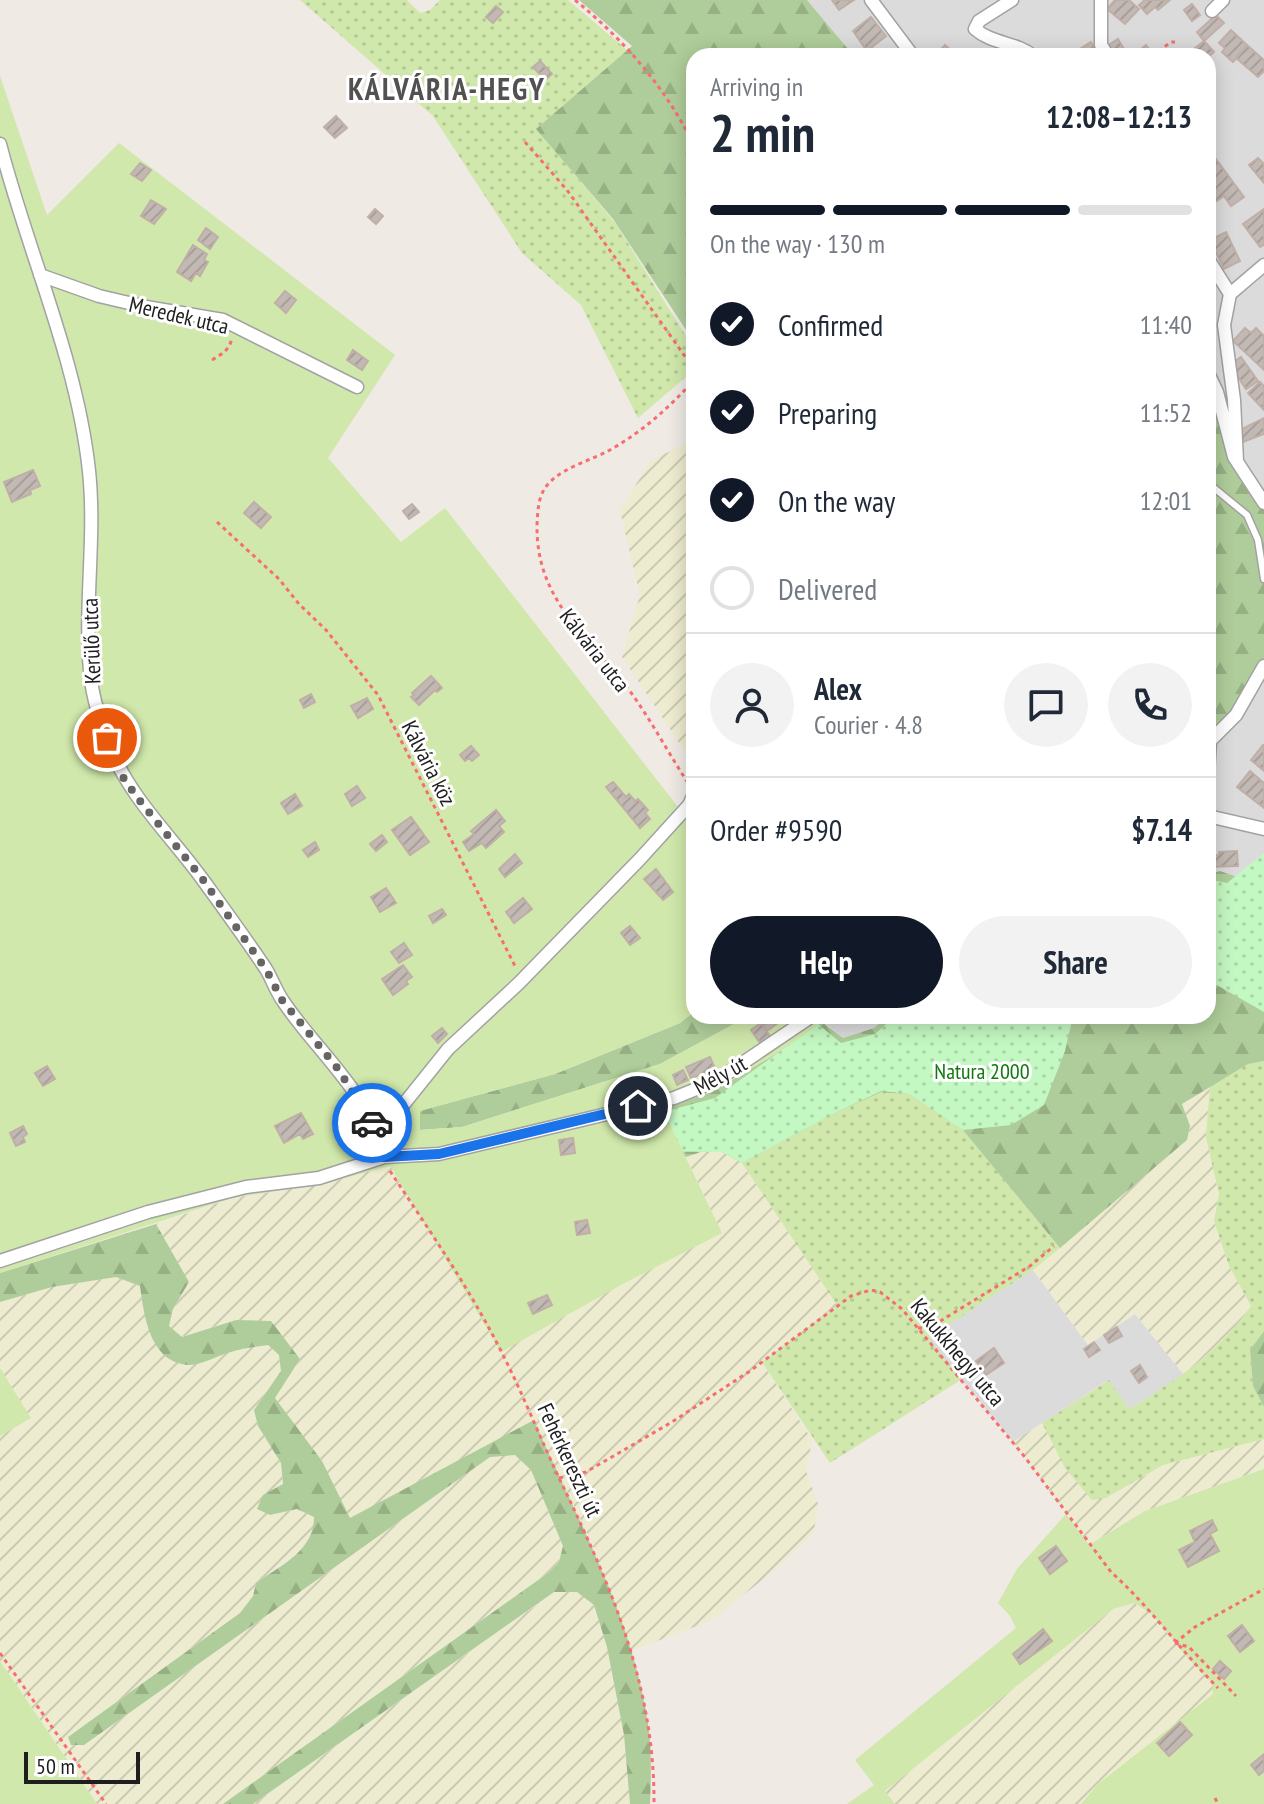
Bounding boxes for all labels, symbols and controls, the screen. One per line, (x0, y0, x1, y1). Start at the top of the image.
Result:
district label: KÁLVÁRIA-HEGY (348, 69, 546, 108)
text: Arriving in (710, 70, 803, 103)
text: 12:08–12:13 (1046, 97, 1192, 136)
text: 2 min (710, 99, 815, 166)
text: On the way · 130 m (710, 227, 885, 260)
street label: Meredek utca (126, 290, 232, 340)
icon: check (710, 302, 754, 346)
text: Confirmed (778, 305, 883, 344)
text: 11:40 (1140, 308, 1192, 341)
icon: check (710, 390, 754, 434)
text: Preparing (778, 393, 877, 432)
text: 11:52 (1140, 396, 1192, 429)
icon: check (710, 478, 754, 522)
text: On the way (778, 481, 895, 520)
text: 12:01 (1140, 484, 1192, 517)
text: Delivered (778, 569, 877, 608)
street label: Kerülő utca (76, 598, 106, 684)
street label: Kálvária utca (554, 603, 636, 697)
button: person (710, 663, 794, 747)
button: chat (1004, 663, 1088, 747)
button: phone (1108, 663, 1192, 747)
text: Alex (814, 669, 862, 708)
pin (73, 704, 141, 772)
text: Courier · 4.8 (814, 708, 923, 741)
icon: bag (85, 716, 129, 760)
street label: Kálvária köz (396, 716, 462, 810)
text: Order #9590 (710, 810, 842, 849)
text: $7.14 (1131, 810, 1192, 849)
button: Help (710, 916, 943, 1008)
button: Share (959, 916, 1192, 1008)
street label: Mély út (689, 1049, 751, 1101)
park label: Natura 2000 (934, 1057, 1030, 1085)
pin (604, 1072, 672, 1140)
courier (332, 1083, 412, 1163)
icon: home (616, 1084, 660, 1128)
icon: car (350, 1101, 394, 1145)
street label: Kakukkhegyi utca (905, 1292, 1011, 1412)
street label: Fehérkereszti út (532, 1399, 608, 1521)
scale bar (24, 1748, 140, 1784)
text: 50 m (36, 1752, 75, 1780)

